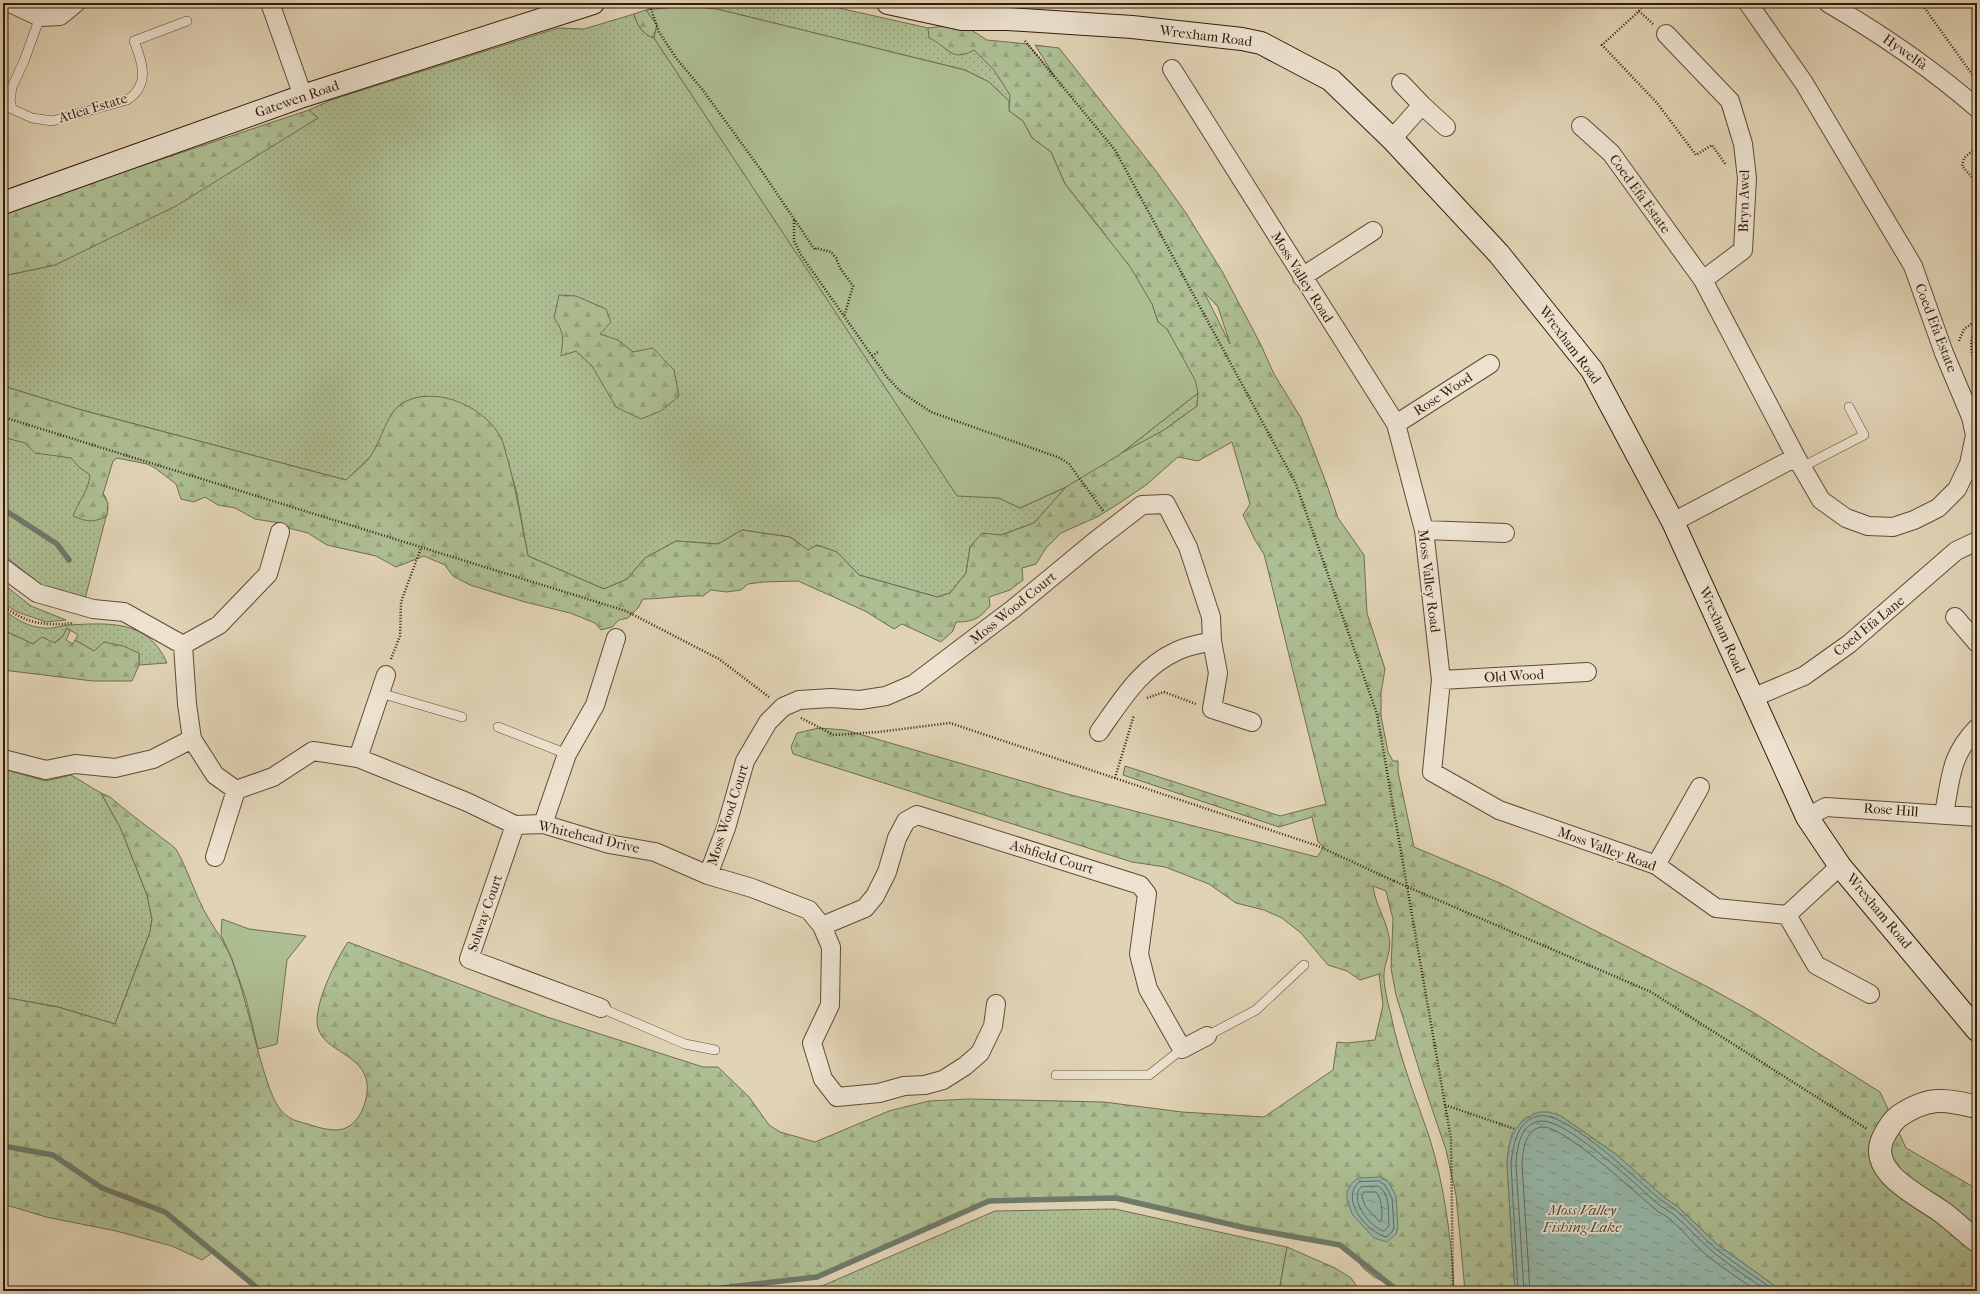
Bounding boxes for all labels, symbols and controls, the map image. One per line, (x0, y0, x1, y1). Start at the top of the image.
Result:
street label: Wrexham Road (1158, 22, 1254, 50)
street label: Hywelfa (1880, 31, 1931, 74)
street label: Gatewen Road (253, 77, 342, 121)
street label: Atlea Estate (55, 89, 130, 127)
street label: Coed Efa Estate (1606, 151, 1674, 237)
street label: Bryn Awel (1735, 169, 1753, 233)
street label: Moss Valley Road (1267, 228, 1337, 326)
street label: Coed Efa Estate (1911, 281, 1961, 375)
street label: Wrexham Road (1535, 302, 1605, 388)
street label: Rose Wood (1410, 368, 1476, 419)
street label: Moss Valley Road (1414, 528, 1444, 634)
street label: Moss Wood Court (966, 568, 1060, 648)
street label: Wrexham Road (1695, 583, 1749, 676)
street label: Coed Efa Lane (1830, 592, 1908, 660)
street label: Old Wood (1484, 666, 1545, 686)
street label: Moss Wood Court (704, 762, 752, 868)
street label: Rose Hill (1863, 800, 1919, 820)
street label: Whitehead Drive (536, 817, 641, 857)
street label: Moss Valley Road (1555, 823, 1659, 875)
street label: Ashfield Court (1007, 836, 1096, 878)
street label: Wrexham Road (1842, 869, 1916, 952)
street label: Solway Court (464, 872, 506, 954)
water label: Moss Valley Fishing Lake (1542, 1201, 1622, 1236)

